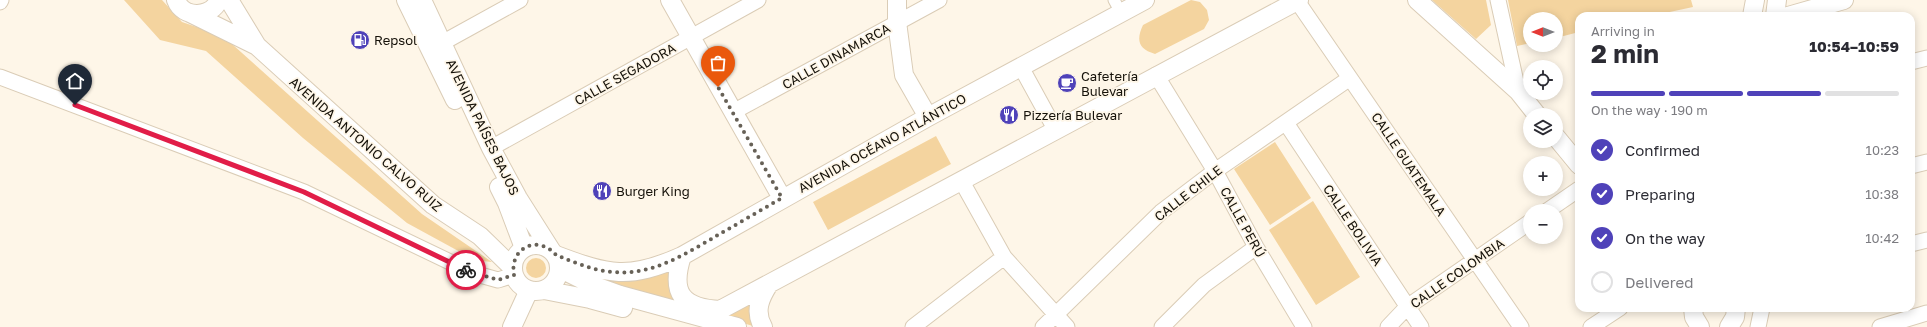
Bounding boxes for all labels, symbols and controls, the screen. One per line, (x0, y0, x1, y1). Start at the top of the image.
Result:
north arrow (1523, 12, 1563, 52)
map controls (1523, 12, 1563, 244)
street label: CALLE DINAMARCA (779, 20, 893, 92)
text: Arriving in (1591, 23, 1655, 39)
fuel station icon: Repsol (349, 29, 371, 51)
place label: Repsol (374, 32, 417, 48)
text: 10:54–10:59 (1809, 37, 1899, 55)
text: 2 min (1591, 38, 1659, 69)
street label: CALLE SEGADORA (572, 39, 679, 108)
pin (701, 46, 735, 87)
icon: bag (707, 52, 729, 74)
street label: AVENIDA PAÍSES BAJOS (443, 56, 523, 198)
button: locate (1523, 60, 1563, 100)
pin (58, 64, 92, 105)
place label: Cafetería Bulevar (1081, 68, 1138, 99)
icon: home (64, 70, 86, 92)
cafe icon: Cafetería Bulevar (1056, 72, 1078, 94)
street label: AVENIDA ANTONIO CALVO RUIZ (287, 73, 446, 215)
street label: AVENIDA OCÉANO ATLÁNTICO (795, 90, 969, 196)
text: On the way · 190 m (1591, 102, 1708, 118)
restaurant icon: Pizzería Bulevar (998, 104, 1020, 126)
place label: Pizzería Bulevar (1023, 107, 1122, 123)
button: layers (1523, 108, 1563, 148)
street label: CALLE GUATEMALA (1368, 109, 1450, 219)
icon: check (1591, 139, 1613, 161)
text: Confirmed (1625, 141, 1700, 159)
text: 10:23 (1866, 142, 1899, 158)
button: + (1523, 156, 1563, 196)
street label: CALLE CHILE (1151, 162, 1225, 224)
restaurant icon: Burger King (591, 180, 613, 202)
street label: CALLE BOLIVIA (1320, 181, 1386, 269)
place label: Burger King (616, 183, 690, 199)
icon: check (1591, 183, 1613, 205)
street label: CALLE PERÚ (1217, 184, 1269, 260)
text: Preparing (1625, 185, 1695, 203)
text: 10:38 (1865, 186, 1899, 202)
button: − (1523, 204, 1563, 244)
icon: check (1591, 227, 1613, 249)
text: On the way (1625, 229, 1705, 247)
text: 10:42 (1865, 230, 1899, 246)
street label: CALLE COLOMBIA (1407, 234, 1507, 311)
courier (446, 250, 486, 290)
icon: bike (455, 259, 477, 281)
text: Delivered (1625, 273, 1693, 291)

